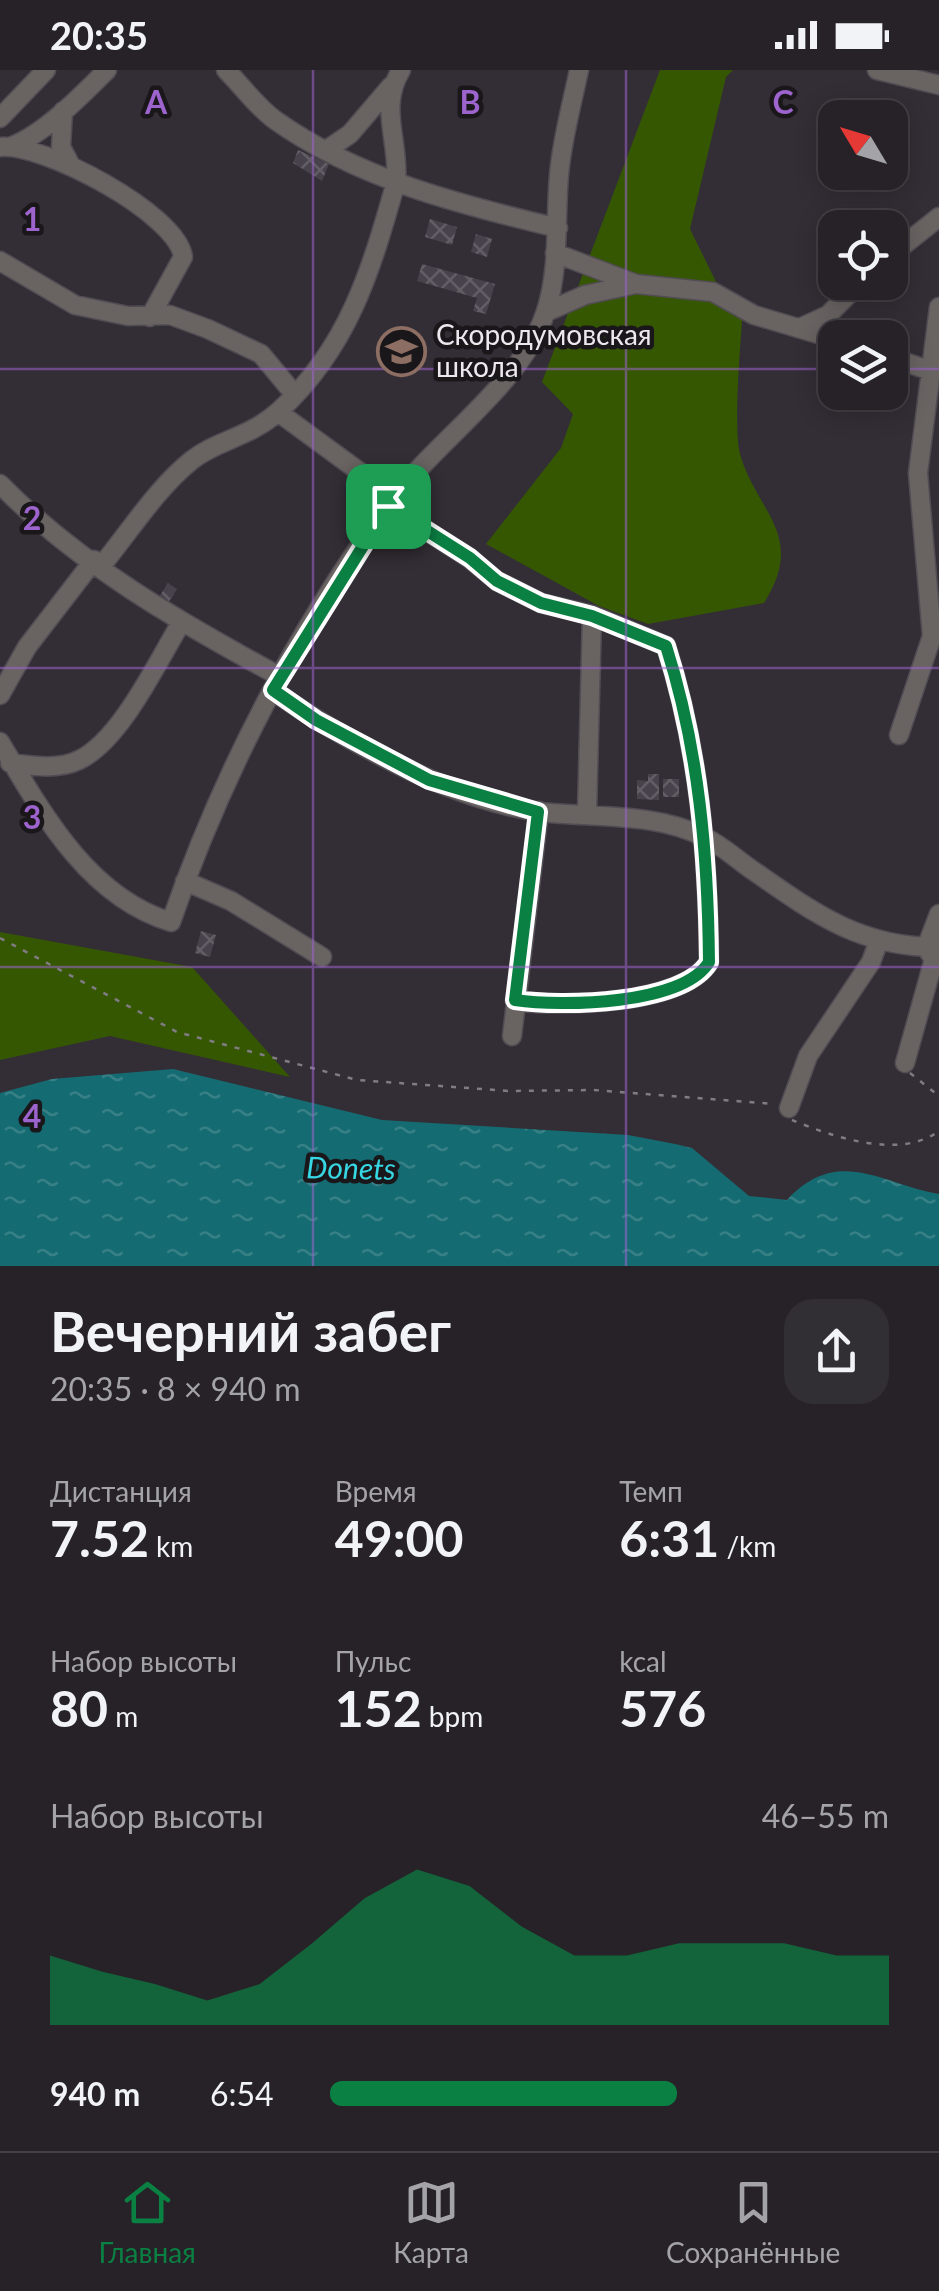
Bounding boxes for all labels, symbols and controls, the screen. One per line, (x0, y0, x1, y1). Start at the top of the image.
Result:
text: 20:35 (50, 12, 148, 58)
text: A (144, 82, 168, 121)
text: B (459, 82, 481, 121)
text: C (772, 82, 794, 121)
north arrow (818, 100, 908, 190)
map controls (818, 100, 908, 410)
text: 1 (23, 199, 41, 238)
button: locate (818, 210, 908, 300)
place label: Скородумовская школа (436, 317, 652, 383)
button: layers (818, 320, 908, 410)
school or university icon: Скородумовская школа (375, 325, 427, 377)
pin (346, 464, 431, 549)
icon: arrive (361, 479, 416, 534)
text: 2 (23, 498, 41, 537)
text: 3 (23, 797, 41, 836)
text: 4 (23, 1096, 41, 1135)
water label: Donets (306, 1148, 396, 1186)
text: Вечерний забег (50, 1298, 451, 1364)
button: share (784, 1299, 889, 1404)
text: 20:35 · 8 × 940 m (50, 1369, 301, 1408)
text: Дистанция (50, 1474, 192, 1508)
text: Время (335, 1474, 416, 1508)
text: Темп (619, 1474, 683, 1508)
text: 7.52 (50, 1508, 149, 1568)
text: 49:00 (335, 1508, 464, 1568)
text: 6:31 (619, 1508, 719, 1568)
text: km (149, 1529, 193, 1563)
text: /km (719, 1529, 776, 1563)
text: Набор высоты (50, 1644, 237, 1678)
text: Пульс (335, 1644, 411, 1678)
text: kcal (619, 1644, 667, 1678)
text: 80 (50, 1678, 108, 1738)
text: 152 (335, 1678, 422, 1738)
text: 576 (619, 1678, 706, 1738)
text: m (108, 1699, 138, 1733)
text: bpm (422, 1699, 483, 1733)
text: Набор высоты (50, 1796, 264, 1835)
text: 46–55 m (762, 1796, 889, 1835)
text: 940 m (50, 2074, 140, 2113)
text: 6:54 (210, 2074, 274, 2113)
tab: Главная (99, 2175, 196, 2269)
tab: Карта (393, 2175, 469, 2269)
tab: Сохранённые (666, 2175, 840, 2269)

